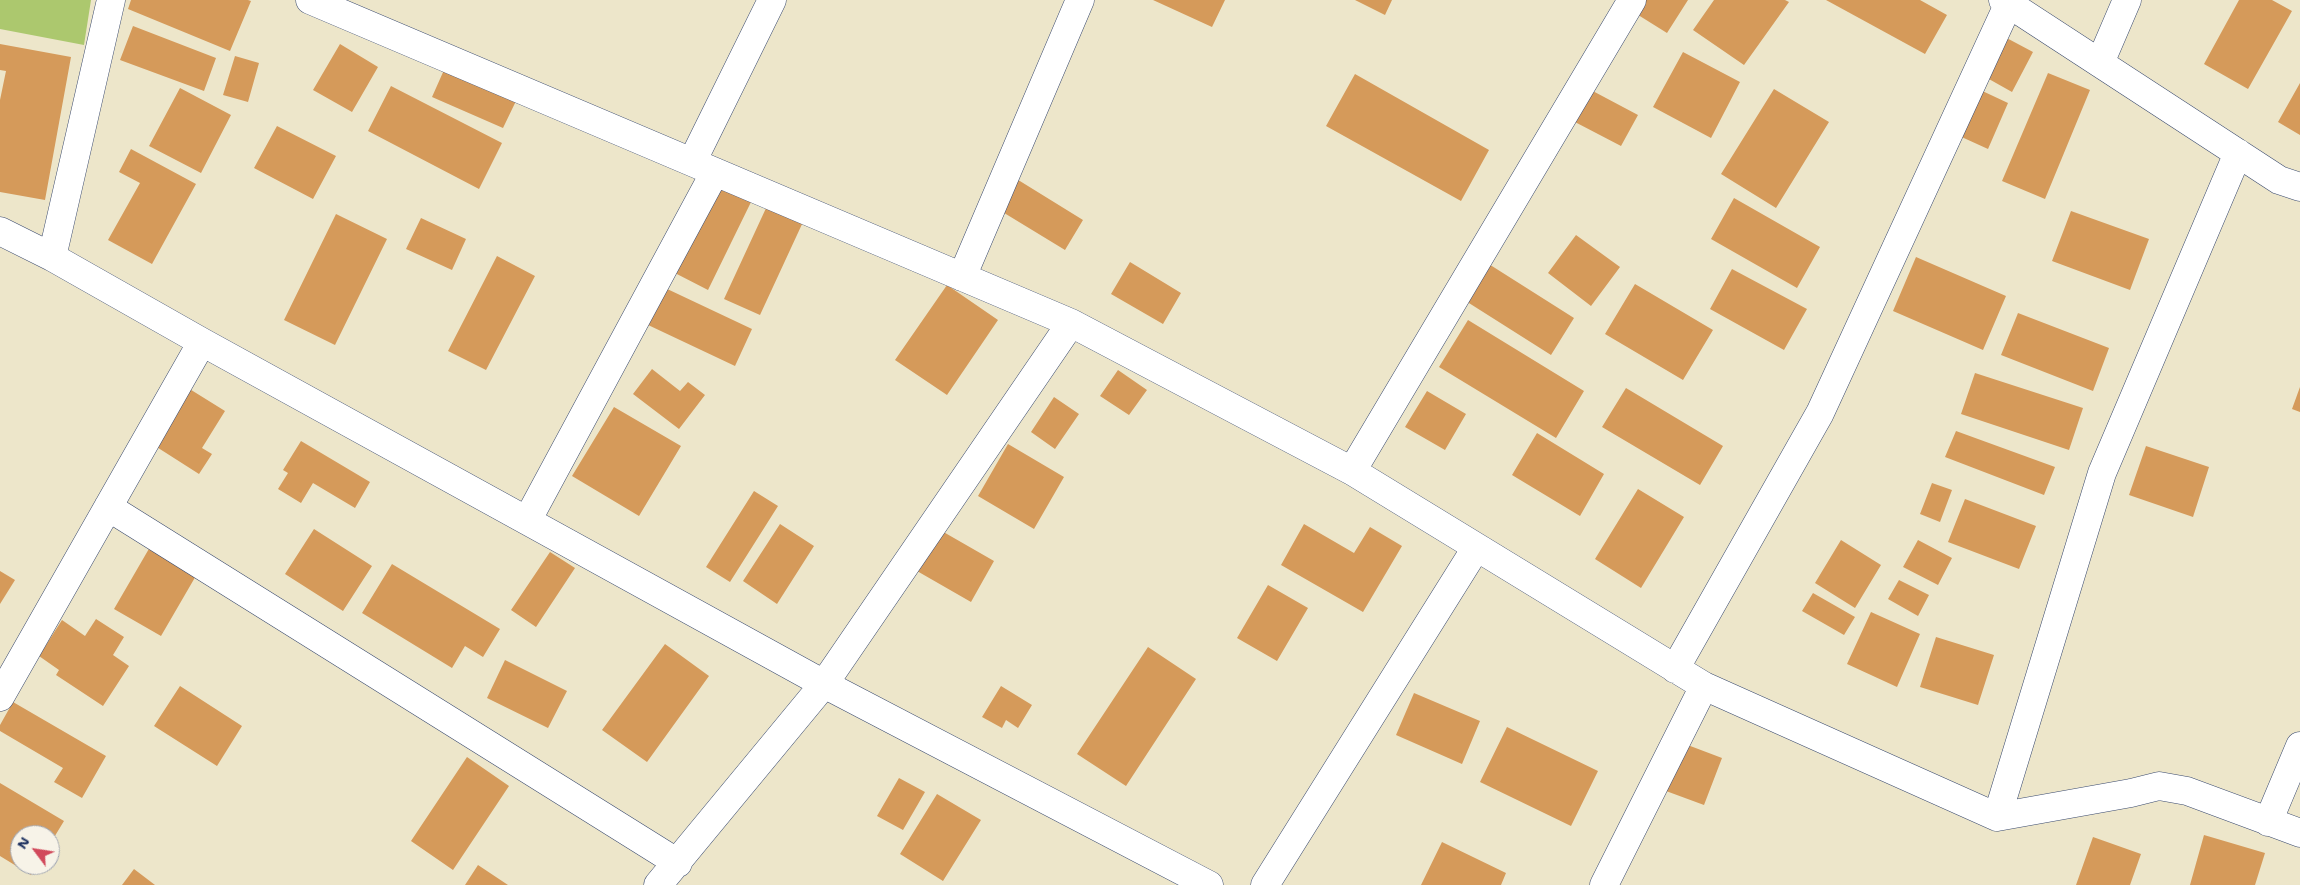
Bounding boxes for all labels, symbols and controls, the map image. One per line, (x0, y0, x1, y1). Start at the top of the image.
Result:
north arrow (10, 825, 60, 875)
text: N (12, 833, 34, 852)

